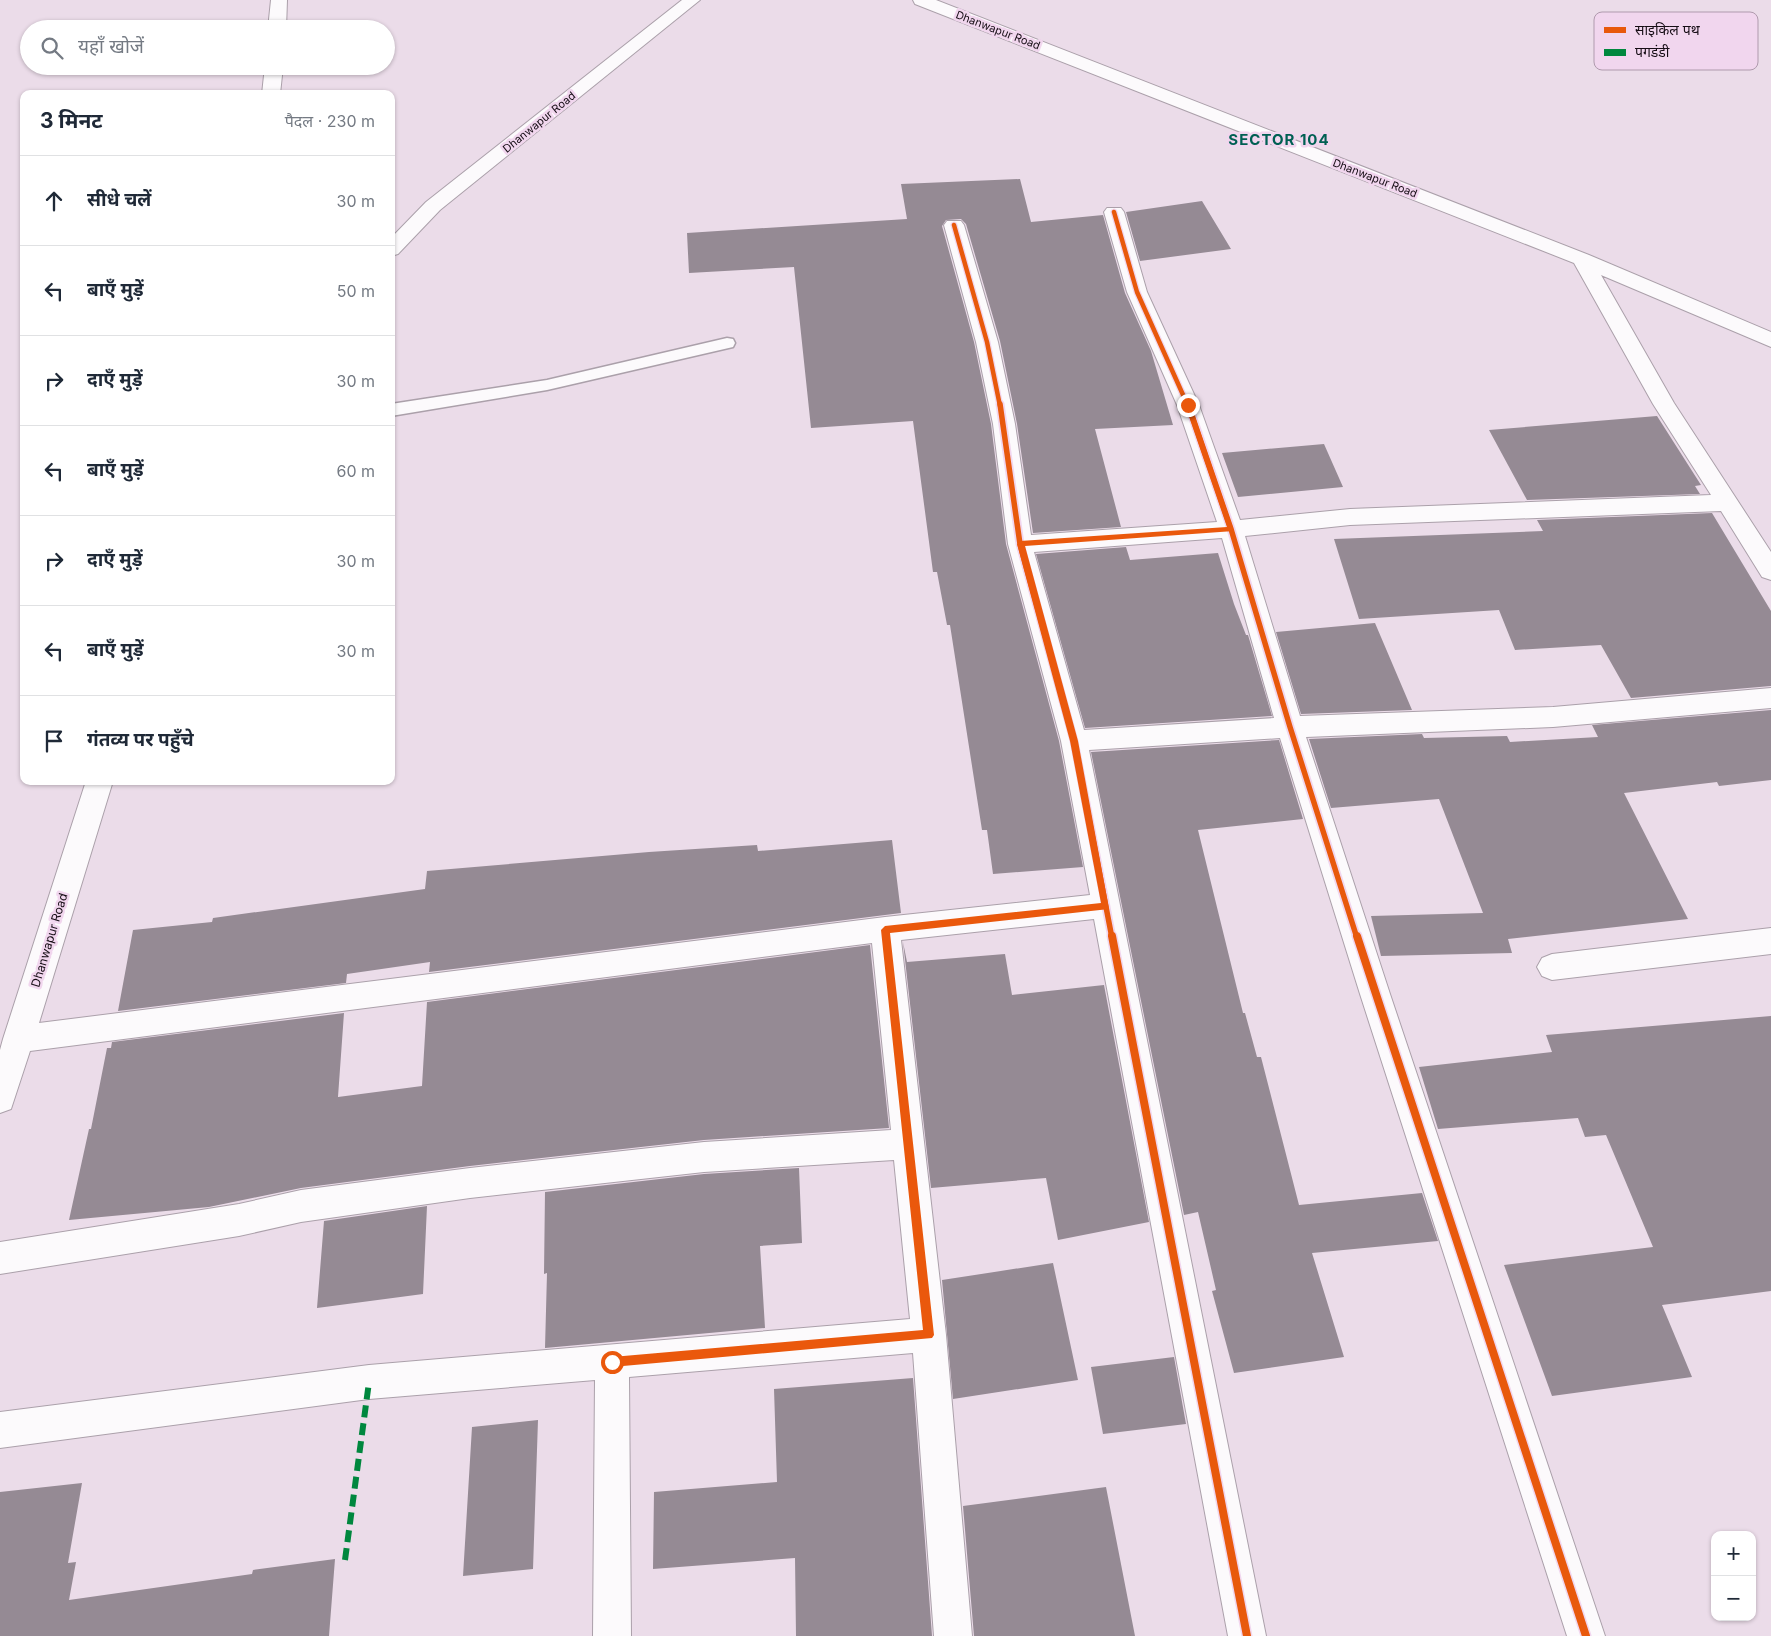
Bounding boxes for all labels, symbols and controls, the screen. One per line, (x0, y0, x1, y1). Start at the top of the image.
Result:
street label: Dhanwapur Road (954, 7, 1042, 53)
legend (1594, 12, 1758, 70)
search box (20, 20, 395, 75)
text: साइकिल पथ (1635, 21, 1701, 38)
icon: search (38, 34, 66, 62)
text: यहाँ खोजें (78, 35, 144, 58)
text: पगडंडी (1635, 43, 1670, 60)
street label: Dhanwapur Road (500, 88, 578, 156)
text: 3 मिनट (40, 108, 103, 133)
text: पैदल · 230 m (285, 111, 375, 131)
district label: SECTOR 104 (1228, 130, 1330, 149)
street label: Dhanwapur Road (1331, 155, 1419, 201)
icon: ahead (40, 187, 68, 215)
text: सीधे चलें (87, 188, 151, 211)
text: 30 m (337, 191, 375, 211)
icon: left (40, 277, 68, 305)
text: बाएँ मुड़ें (87, 278, 144, 301)
text: 50 m (337, 281, 375, 301)
icon: right (40, 367, 68, 395)
text: दाएँ मुड़ें (87, 368, 143, 391)
text: 30 m (337, 371, 375, 391)
route end (1177, 394, 1200, 417)
icon: left (40, 457, 68, 485)
text: बाएँ मुड़ें (87, 458, 144, 481)
text: 60 m (336, 461, 375, 481)
icon: right (40, 547, 68, 575)
text: दाएँ मुड़ें (87, 548, 143, 571)
text: 30 m (337, 551, 375, 571)
icon: left (40, 637, 68, 665)
text: बाएँ मुड़ें (87, 638, 144, 661)
text: 30 m (337, 641, 375, 661)
icon: arrive (40, 727, 68, 755)
text: गंतव्य पर पहुँचे (87, 728, 194, 751)
street label: Dhanwapur Road (28, 891, 70, 989)
route start (601, 1351, 624, 1374)
map controls (1711, 1531, 1756, 1621)
button: + (1711, 1531, 1756, 1576)
button: − (1711, 1576, 1756, 1621)

